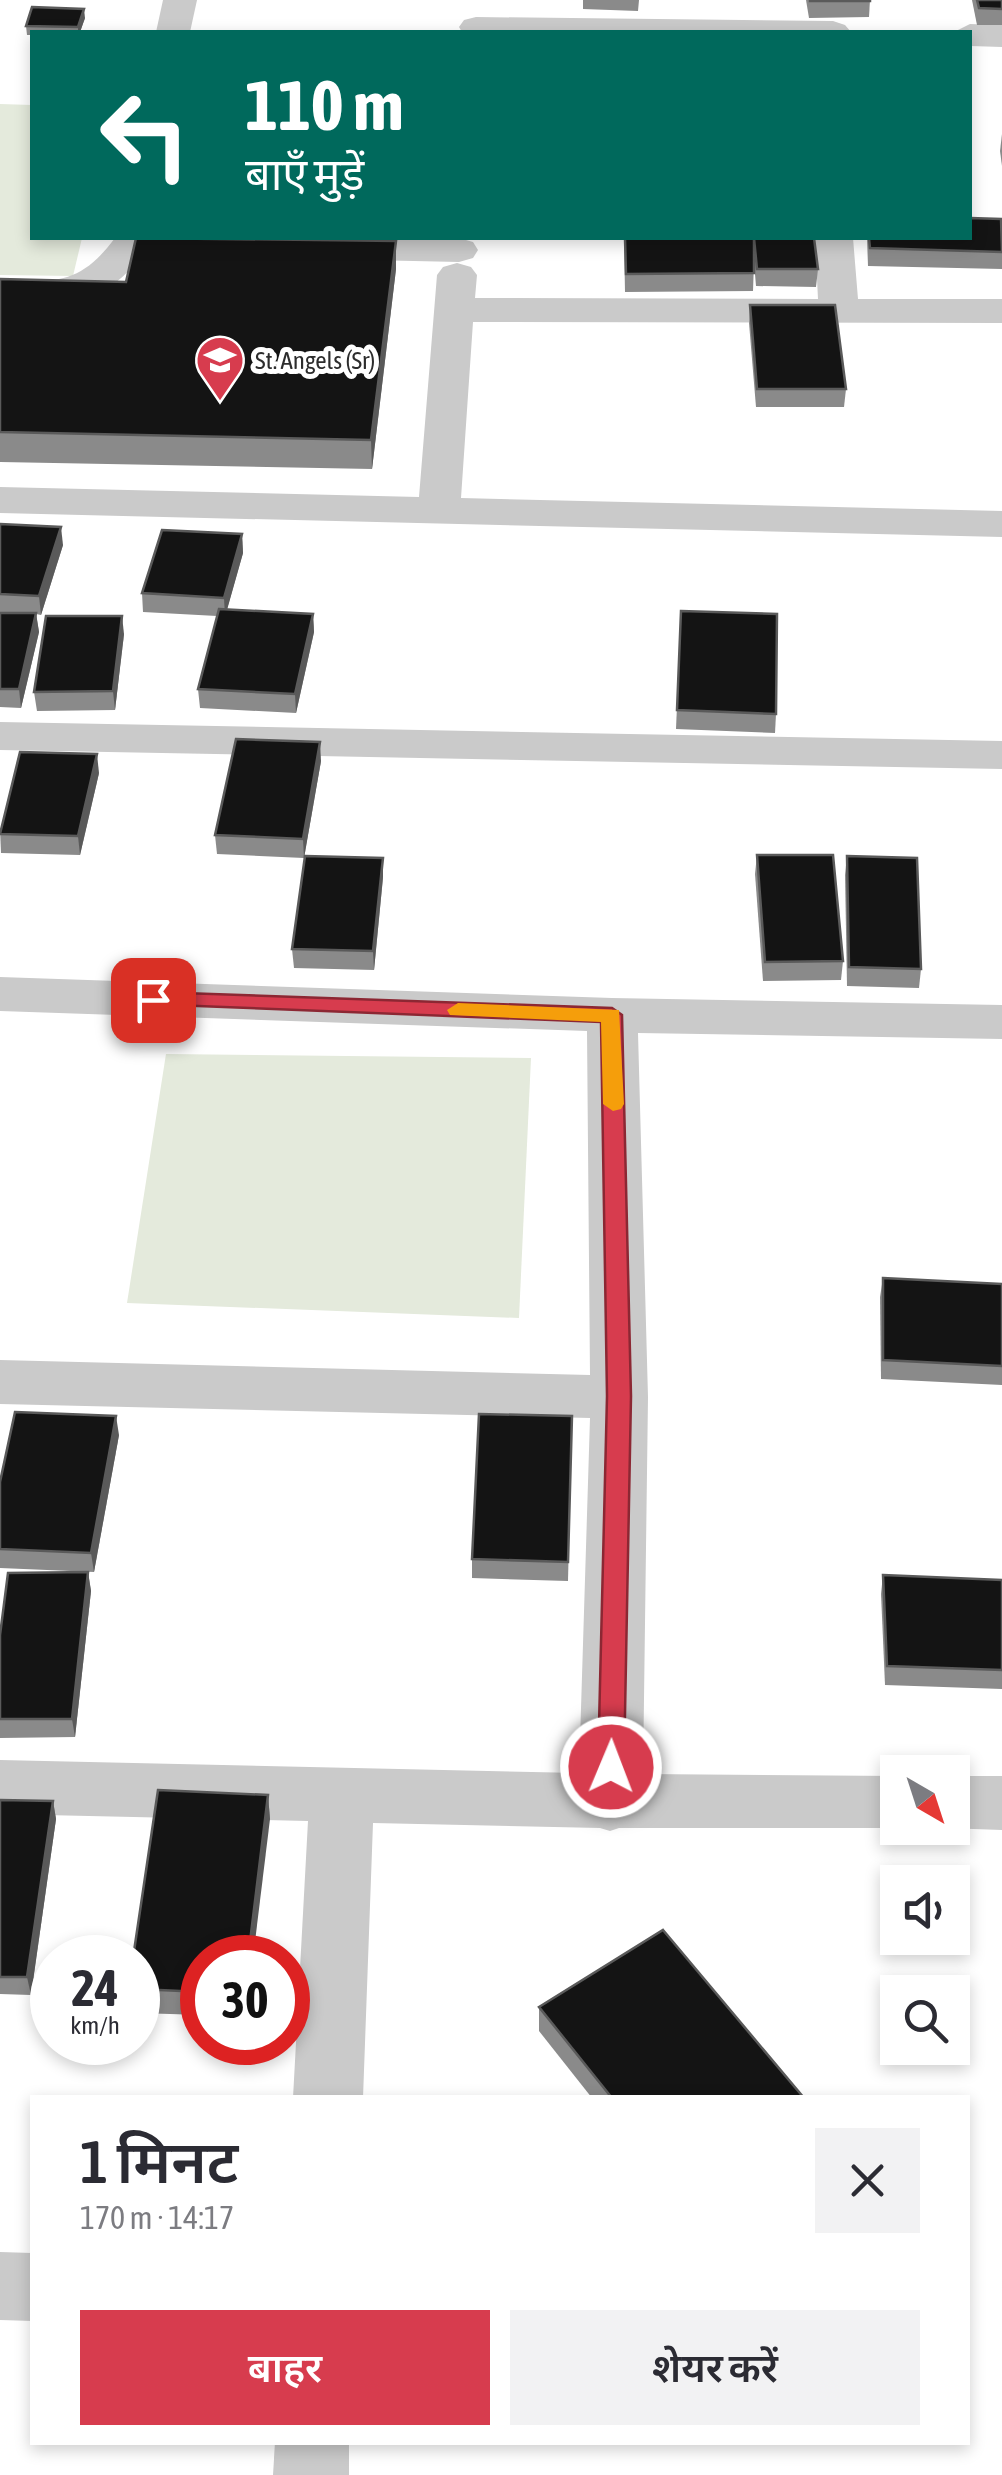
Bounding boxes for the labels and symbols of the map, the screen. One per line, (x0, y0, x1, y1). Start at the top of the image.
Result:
school or university icon: St. Angels (Sr) (194, 334, 246, 402)
place label: St. Angels (Sr) (255, 346, 375, 374)
pin (111, 958, 196, 1043)
position arrow (559, 1715, 663, 1819)
north arrow (880, 1755, 970, 1845)
speed limit sign: 30 (180, 1935, 310, 2065)

